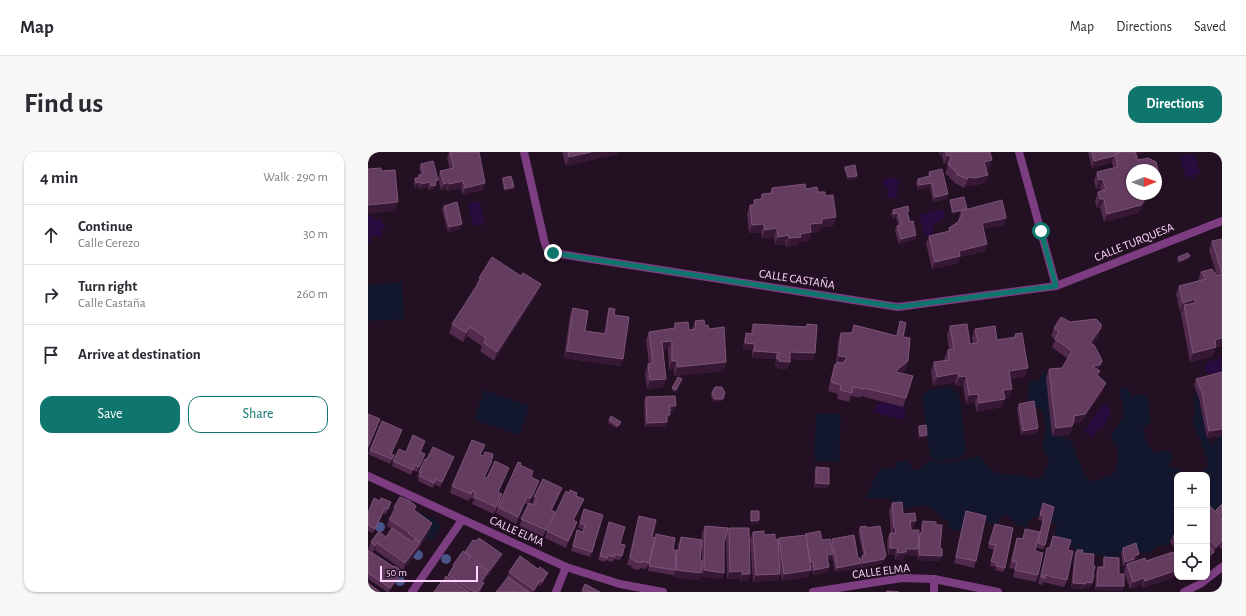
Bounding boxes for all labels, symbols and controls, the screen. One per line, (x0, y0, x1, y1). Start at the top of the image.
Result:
text: Map (20, 18, 54, 37)
text: Map (1070, 20, 1094, 34)
text: Directions (1116, 20, 1172, 34)
text: Saved (1194, 20, 1226, 34)
button: Directions (1128, 86, 1222, 123)
text: Find us (24, 90, 103, 118)
north arrow (1126, 164, 1162, 200)
text: 4 min (40, 169, 78, 186)
text: Walk · 290 m (263, 171, 328, 184)
text: Continue (78, 219, 133, 234)
street label: CALLE TURQUESA (1093, 221, 1176, 264)
route start (1032, 222, 1050, 240)
icon: ahead (40, 224, 62, 246)
text: 30 m (303, 228, 328, 241)
text: Calle Cerezo (78, 237, 140, 250)
route end (544, 244, 562, 262)
street label: CALLE CASTAÑA (758, 265, 836, 291)
text: Turn right (78, 279, 137, 294)
icon: right (40, 284, 62, 306)
text: 260 m (297, 288, 328, 301)
text: Calle Castaña (78, 297, 146, 310)
icon: arrive (40, 344, 62, 366)
text: Arrive at destination (78, 347, 201, 362)
button: Save (40, 396, 180, 433)
button: Share (188, 396, 328, 433)
map controls (1174, 472, 1210, 580)
button: + (1174, 472, 1210, 508)
button: − (1174, 508, 1210, 544)
street label: CALLE ELMA (488, 514, 546, 548)
button: locate (1174, 544, 1210, 580)
street label: CALLE ELMA (851, 561, 911, 580)
scale bar (380, 564, 478, 583)
text: 50 m (386, 567, 407, 578)

